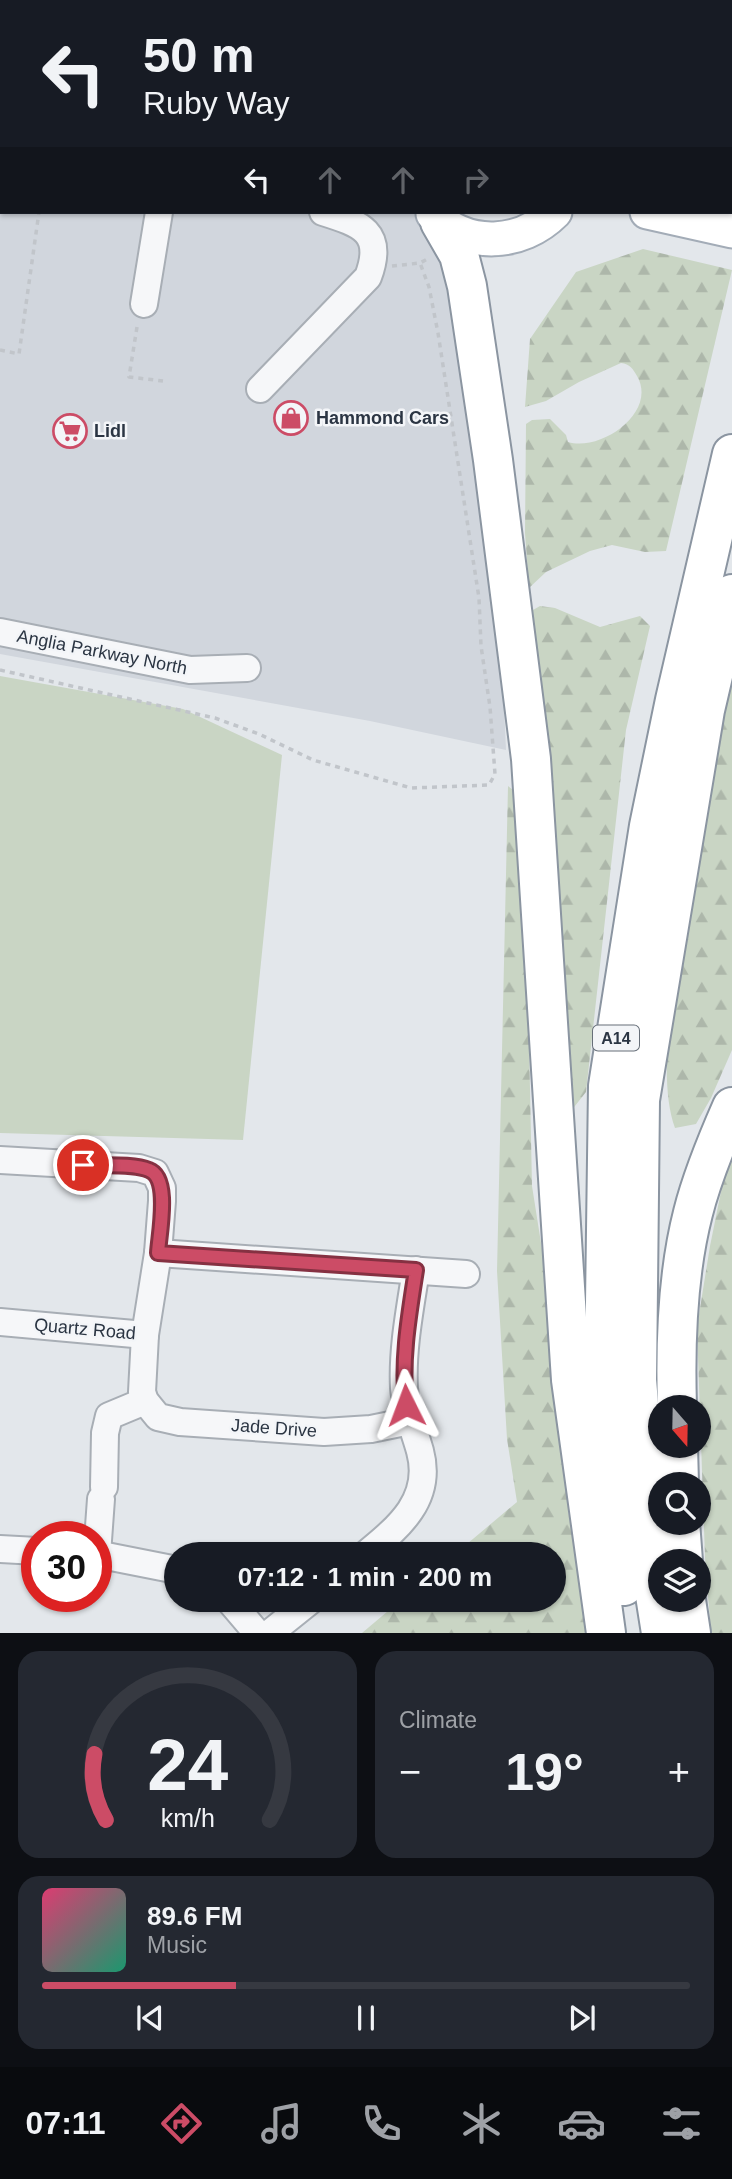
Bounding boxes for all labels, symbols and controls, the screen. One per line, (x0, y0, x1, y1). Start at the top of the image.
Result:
icon: left (28, 28, 119, 119)
text: 50 m (143, 28, 255, 82)
text: Ruby Way (143, 85, 289, 121)
icon: left (238, 161, 276, 199)
icon: ahead (311, 161, 349, 199)
icon: ahead (384, 161, 422, 199)
icon: right (457, 161, 495, 199)
shop icon: Hammond Cars (272, 399, 310, 437)
place label: Hammond Cars (316, 408, 449, 428)
supermarket icon: Lidl (51, 412, 89, 450)
place label: Lidl (94, 421, 126, 441)
street label: Anglia Parkway North (15, 626, 189, 678)
road number: A14 (593, 1026, 639, 1050)
pin (53, 1135, 113, 1195)
icon: arrive (64, 1146, 102, 1184)
street label: Quartz Road (33, 1315, 137, 1343)
position arrow (369, 1368, 443, 1442)
north arrow (648, 1395, 710, 1458)
map controls (648, 1395, 711, 1612)
street label: Jade Drive (230, 1415, 318, 1441)
button: search (648, 1472, 711, 1535)
speed limit sign: 30 (21, 1521, 112, 1612)
button: layers (648, 1549, 711, 1612)
text: 07:12 · 1 min · 200 m (238, 1562, 492, 1592)
text: Climate (399, 1707, 477, 1733)
text: 24 (147, 1725, 228, 1806)
text: 19° (505, 1743, 584, 1801)
text: − (399, 1751, 421, 1793)
text: + (668, 1751, 690, 1793)
text: km/h (160, 1804, 215, 1832)
text: 89.6 FM (147, 1901, 242, 1931)
text: Music (147, 1932, 207, 1958)
icon: previous (131, 1999, 169, 2037)
icon: pause (347, 1999, 385, 2037)
icon: next (563, 1999, 601, 2037)
icon: directions (157, 2099, 206, 2148)
icon: music (257, 2099, 306, 2148)
icon: phone (357, 2099, 406, 2148)
icon: climate (457, 2099, 506, 2148)
icon: car (557, 2099, 606, 2148)
icon: filters (657, 2099, 706, 2148)
text: 07:11 (26, 2105, 106, 2141)

